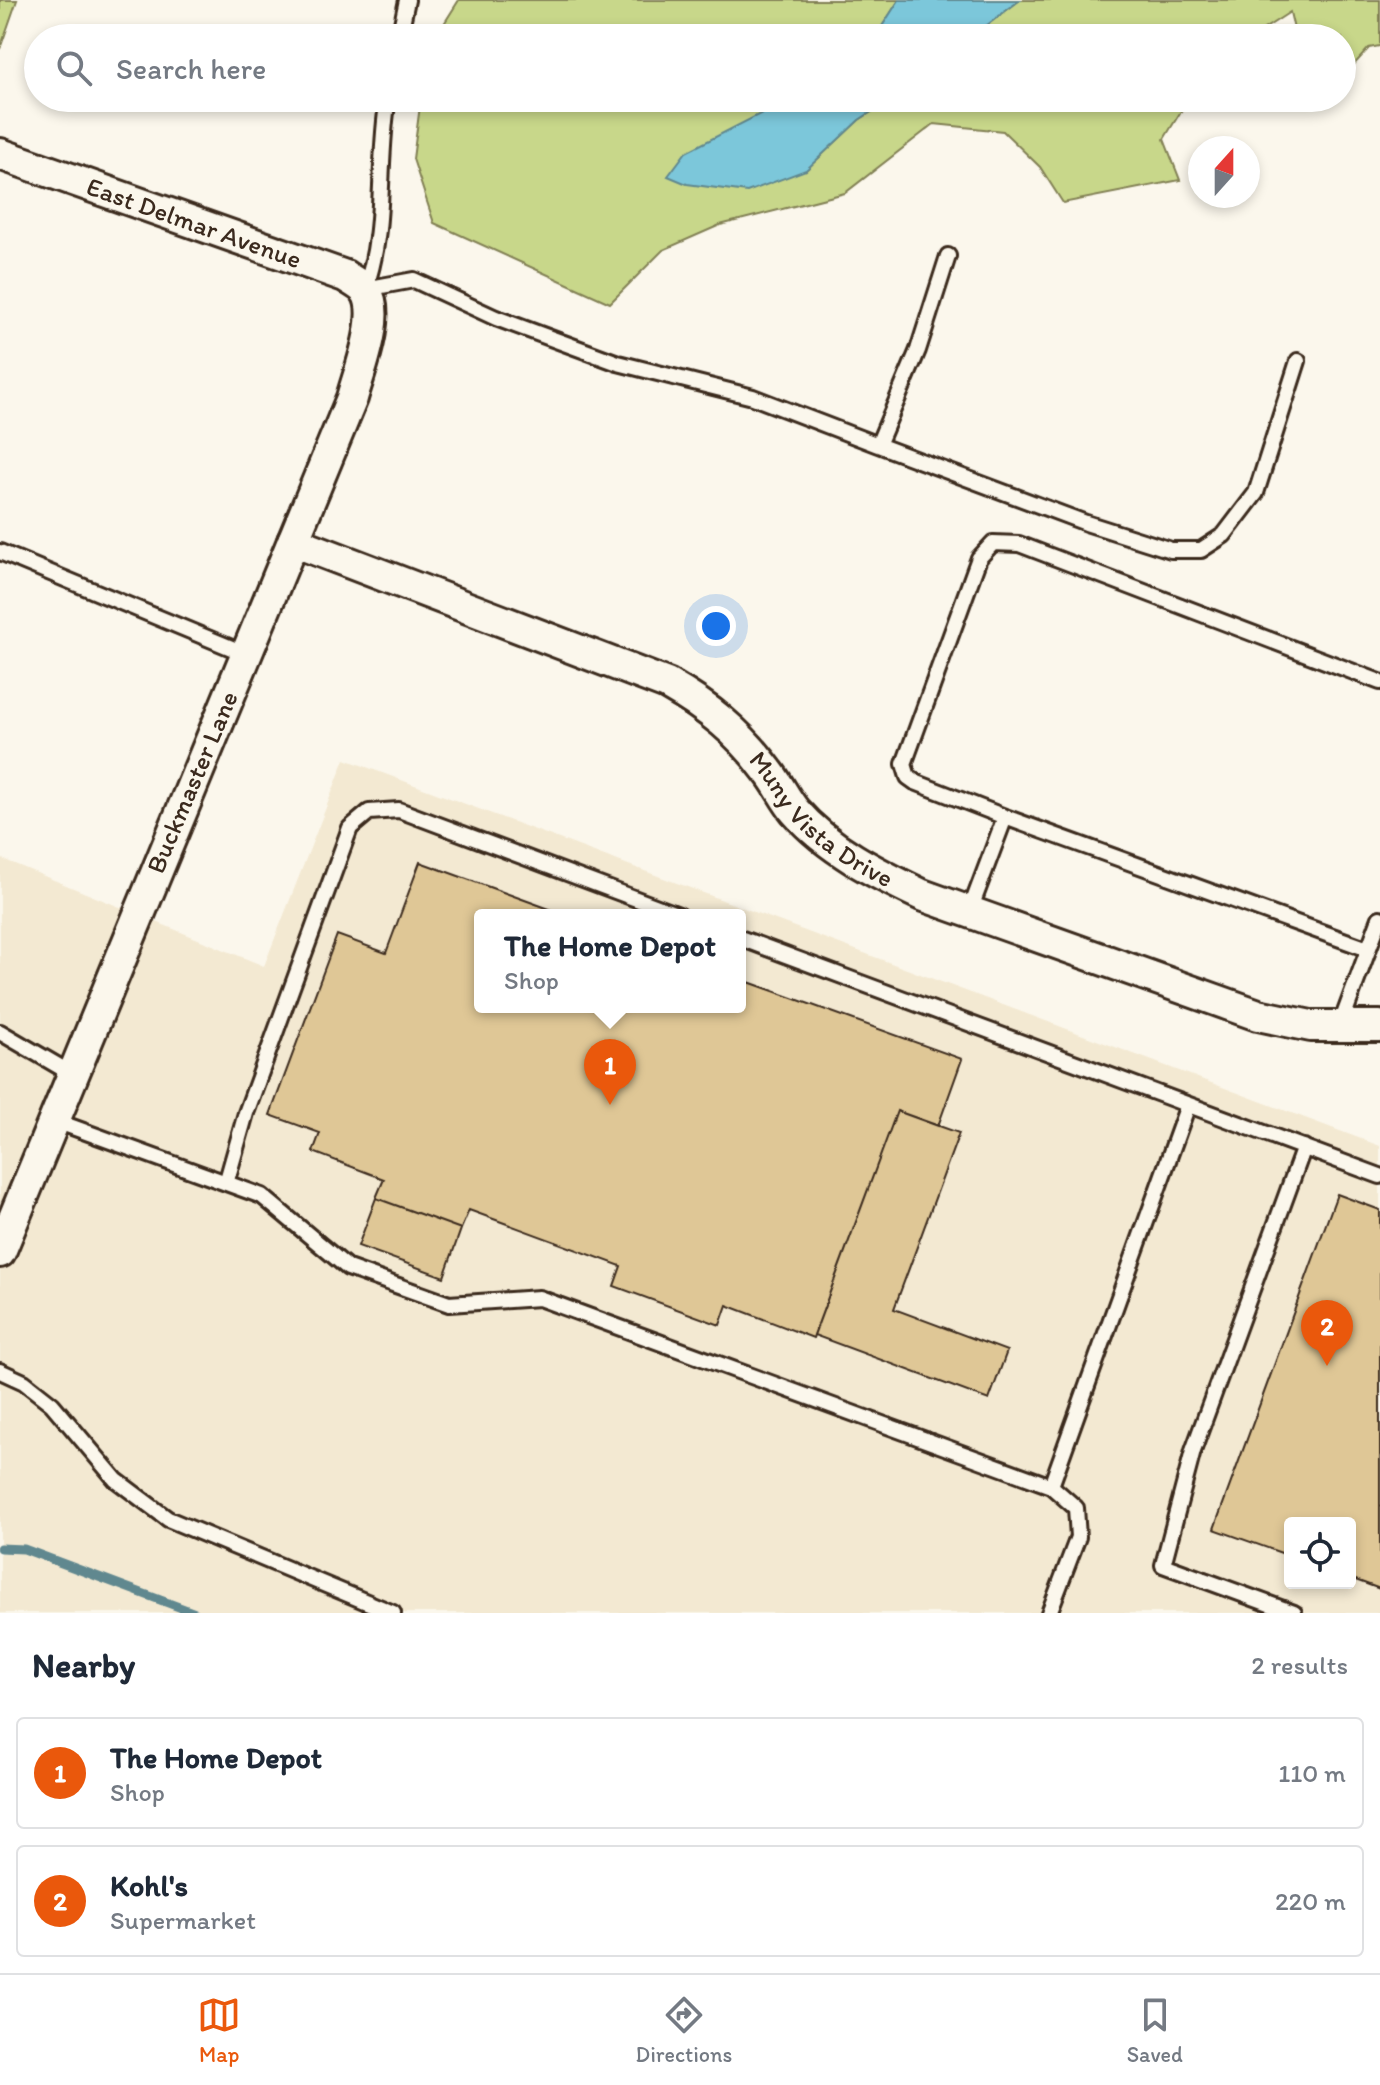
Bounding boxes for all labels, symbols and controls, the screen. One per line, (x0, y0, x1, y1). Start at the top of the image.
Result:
search box (24, 24, 1356, 112)
icon: search (52, 46, 96, 90)
text: Search here (116, 50, 266, 87)
north arrow (1188, 136, 1260, 208)
street label: East Delmar Avenue (83, 170, 306, 275)
your location (696, 606, 736, 646)
street label: Buckmaster Lane (139, 686, 245, 878)
street label: Muny Vista Drive (742, 744, 899, 894)
popup (474, 909, 746, 1013)
text: The Home Depot (504, 927, 716, 964)
text: Shop (504, 964, 559, 996)
pin: 1 (584, 1039, 636, 1105)
pin: 2 (1301, 1300, 1353, 1366)
map controls (1284, 1517, 1356, 1589)
button: locate (1284, 1517, 1356, 1589)
text: Nearby (32, 1645, 135, 1686)
text: 2 results (1251, 1649, 1348, 1681)
text: The Home Depot (110, 1739, 322, 1776)
text: 1 (54, 1757, 66, 1789)
text: 110 m (1278, 1757, 1346, 1789)
text: Shop (110, 1776, 165, 1808)
text: Kohl's (110, 1867, 188, 1904)
text: 2 (53, 1885, 67, 1917)
text: 220 m (1275, 1885, 1346, 1917)
text: Supermarket (110, 1904, 256, 1936)
tab: Map (197, 1993, 241, 2068)
tab: Directions (636, 1993, 732, 2068)
tab: Saved (1127, 1993, 1183, 2068)

